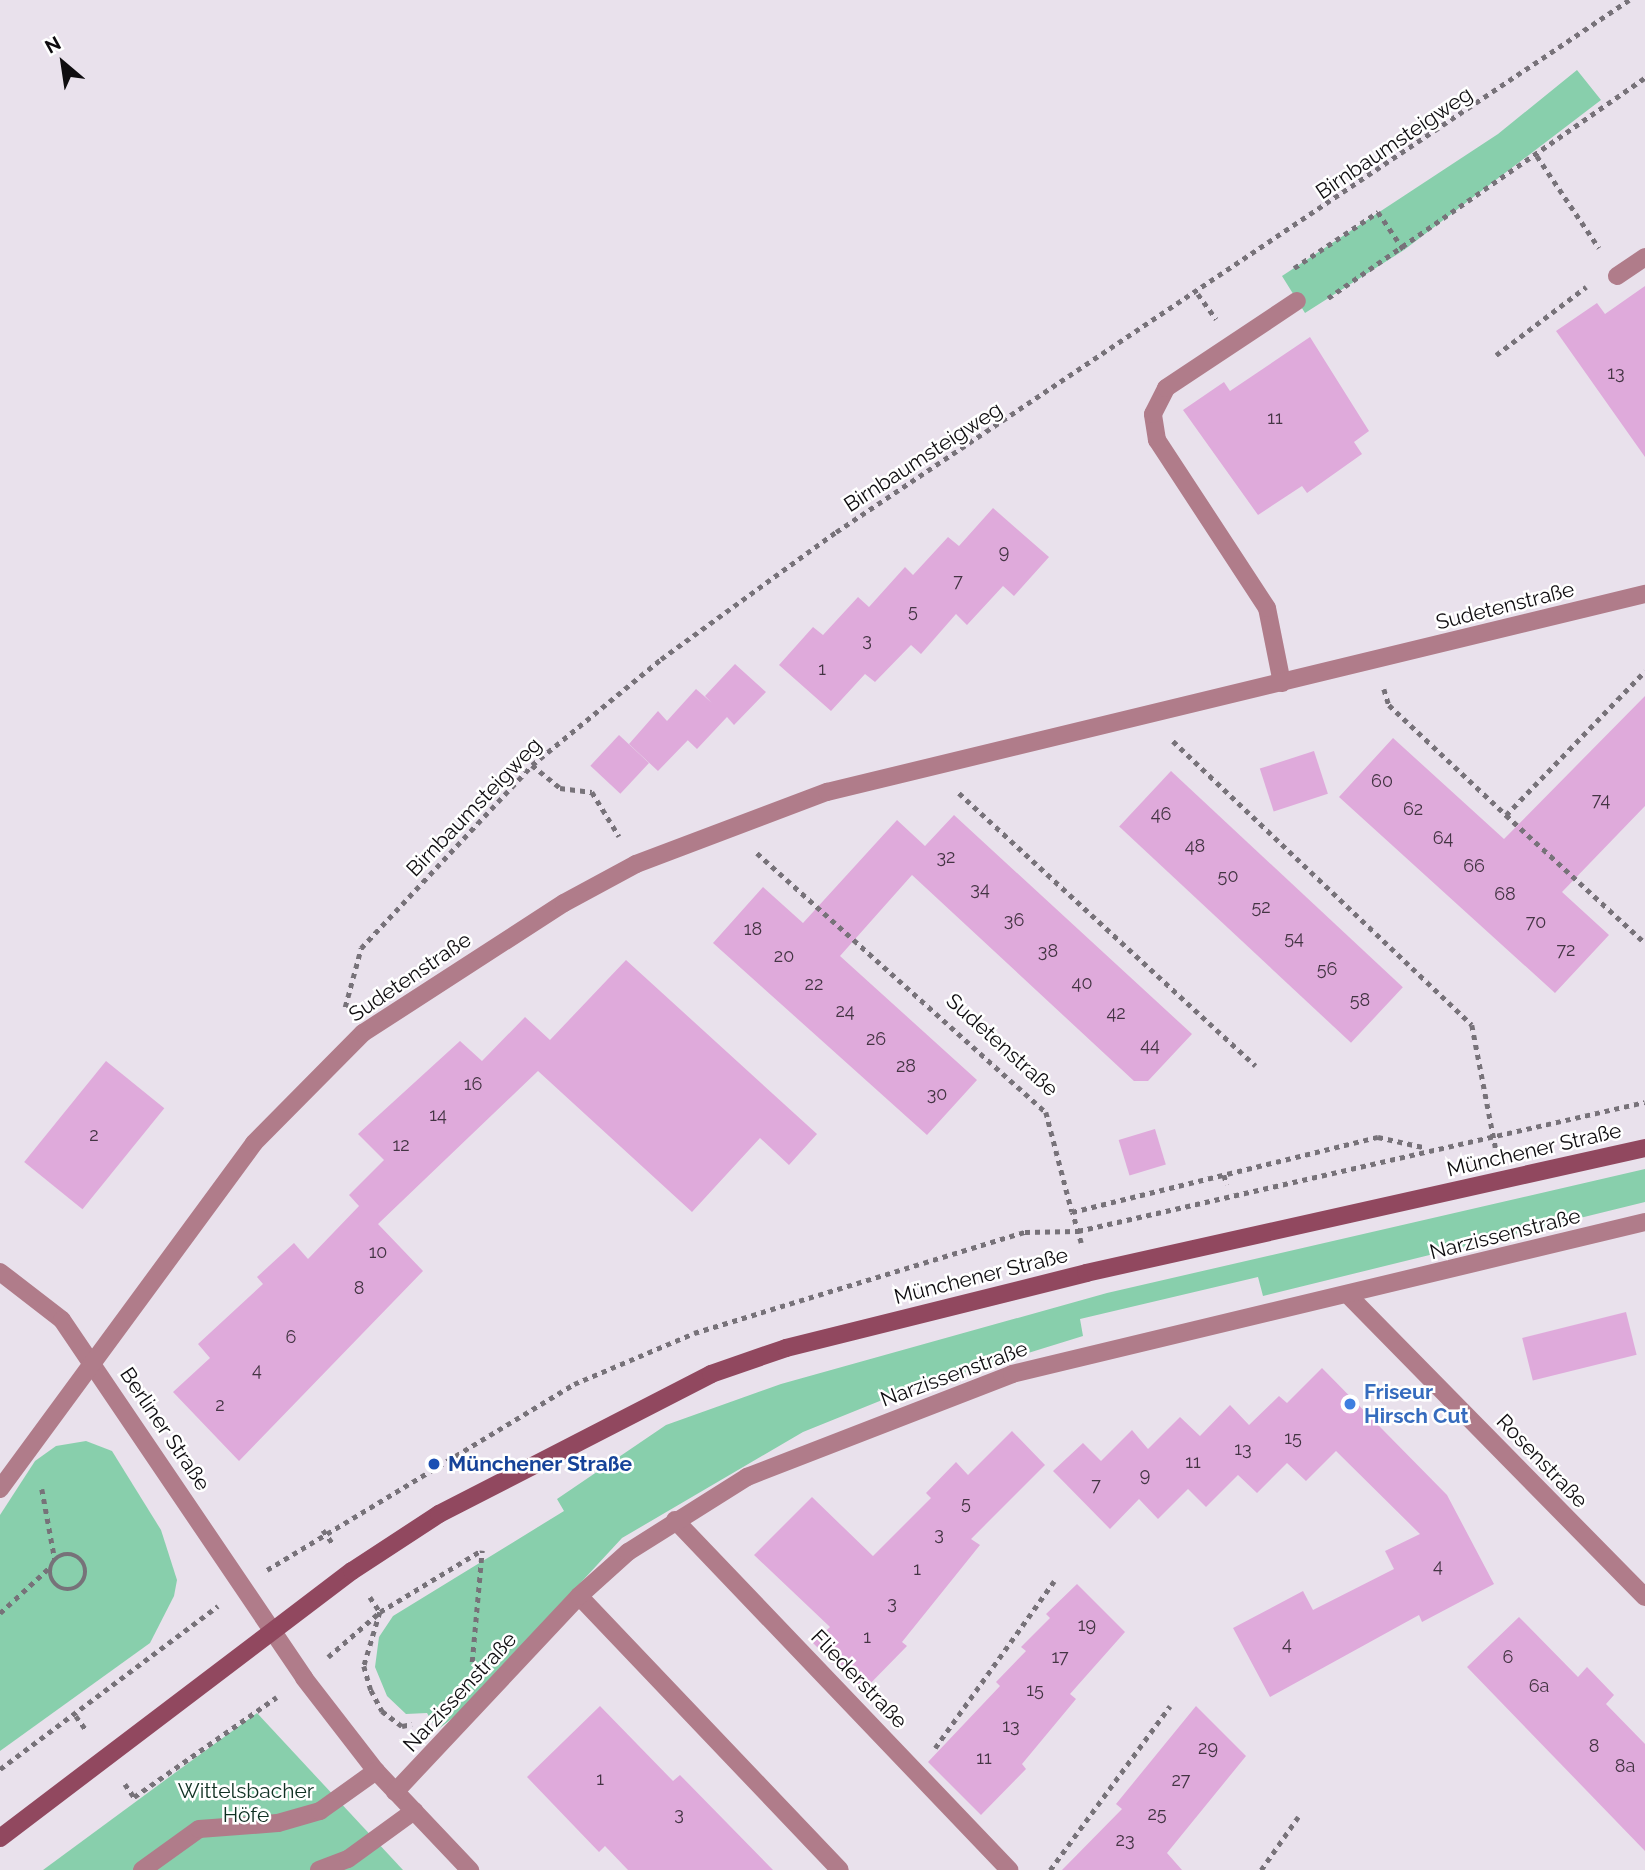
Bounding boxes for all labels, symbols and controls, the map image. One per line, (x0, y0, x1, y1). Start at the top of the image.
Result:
north arrow (28, 28, 98, 98)
text: N (41, 31, 64, 58)
street label: Birnbaumsteigweg (1311, 81, 1477, 205)
house number: 13 (1607, 362, 1625, 384)
street label: Birnbaumsteigweg (839, 397, 1007, 517)
house number: 11 (1267, 407, 1283, 429)
house number: 9 (999, 541, 1009, 563)
house number: 7 (953, 570, 963, 592)
street label: Sudetenstraße (1433, 577, 1577, 635)
house number: 5 (908, 600, 918, 622)
house number: 3 (862, 629, 872, 651)
house number: 1 (818, 658, 826, 680)
street label: Birnbaumsteigweg (401, 732, 547, 882)
house number: 60 (1371, 770, 1393, 792)
house number: 74 (1592, 789, 1610, 811)
house number: 62 (1403, 798, 1423, 820)
house number: 46 (1151, 803, 1171, 825)
house number: 64 (1433, 827, 1453, 849)
house number: 48 (1185, 835, 1205, 857)
house number: 32 (937, 846, 955, 868)
house number: 66 (1463, 855, 1485, 877)
house number: 50 (1218, 865, 1238, 887)
house number: 34 (970, 878, 990, 900)
house number: 68 (1494, 883, 1516, 905)
house number: 52 (1251, 896, 1271, 918)
house number: 36 (1004, 909, 1024, 931)
house number: 70 (1526, 911, 1546, 933)
house number: 18 (744, 918, 762, 940)
street label: Sudetenstraße (344, 927, 476, 1027)
house number: 54 (1284, 927, 1304, 949)
house number: 72 (1556, 939, 1576, 961)
house number: 38 (1038, 940, 1058, 962)
house number: 20 (774, 945, 794, 967)
house number: 56 (1317, 958, 1337, 980)
house number: 40 (1072, 972, 1092, 994)
house number: 22 (805, 973, 823, 995)
street label: Sudetenstraße (941, 988, 1063, 1102)
house number: 58 (1350, 989, 1370, 1011)
house number: 24 (835, 1000, 855, 1022)
house number: 42 (1106, 1002, 1126, 1024)
house number: 26 (866, 1028, 886, 1050)
house number: 44 (1140, 1034, 1160, 1056)
house number: 28 (896, 1055, 916, 1077)
house number: 16 (464, 1073, 482, 1095)
house number: 30 (927, 1083, 947, 1105)
house number: 14 (429, 1104, 447, 1126)
street label: Münchener Straße (1444, 1118, 1624, 1182)
house number: 2 (89, 1124, 99, 1146)
house number: 12 (392, 1134, 410, 1156)
street label: Narzissenstraße (1427, 1203, 1583, 1265)
house number: 10 (369, 1241, 387, 1263)
street label: Münchener Straße (891, 1242, 1071, 1310)
house number: 8 (354, 1277, 364, 1299)
house number: 6 (286, 1326, 296, 1348)
street label: Narzissenstraße (877, 1336, 1031, 1412)
house number: 4 (252, 1359, 262, 1381)
street label: Berliner Straße (114, 1362, 216, 1496)
place label: Friseur Hirsch Cut (1364, 1379, 1468, 1429)
house number: 2 (215, 1394, 225, 1416)
marker: Friseur Hirsch Cut (1342, 1396, 1358, 1412)
street label: Rosenstraße (1491, 1409, 1593, 1513)
house number: 15 (1284, 1427, 1302, 1449)
house number: 13 (1234, 1438, 1252, 1460)
place label: Münchener Straße (448, 1451, 632, 1477)
house number: 11 (1185, 1451, 1201, 1473)
marker: Münchener Straße (426, 1456, 442, 1472)
house number: 9 (1140, 1464, 1150, 1486)
house number: 7 (1091, 1474, 1101, 1496)
house number: 5 (961, 1492, 971, 1514)
house number: 3 (934, 1523, 944, 1545)
house number: 4 (1433, 1555, 1443, 1577)
house number: 1 (913, 1558, 921, 1580)
house number: 3 (887, 1592, 897, 1614)
house number: 19 (1078, 1614, 1096, 1636)
street label: Fliederstraße (806, 1624, 912, 1734)
house number: 1 (863, 1626, 871, 1648)
street label: Narzissenstraße (398, 1627, 522, 1757)
house number: 4 (1282, 1633, 1292, 1655)
house number: 17 (1051, 1646, 1069, 1668)
house number: 6 (1503, 1646, 1513, 1668)
house number: 6a (1529, 1675, 1549, 1697)
house number: 15 (1026, 1679, 1044, 1701)
house number: 13 (1002, 1715, 1020, 1737)
house number: 8 (1589, 1735, 1599, 1757)
house number: 29 (1198, 1737, 1218, 1759)
house number: 11 (976, 1747, 992, 1769)
house number: 8a (1615, 1755, 1635, 1777)
house number: 1 (596, 1768, 604, 1790)
house number: 27 (1171, 1769, 1191, 1791)
park label: Wittelsbacher Höfe (178, 1778, 314, 1828)
house number: 3 (674, 1803, 684, 1825)
house number: 25 (1147, 1803, 1167, 1825)
house number: 23 (1116, 1829, 1134, 1851)

